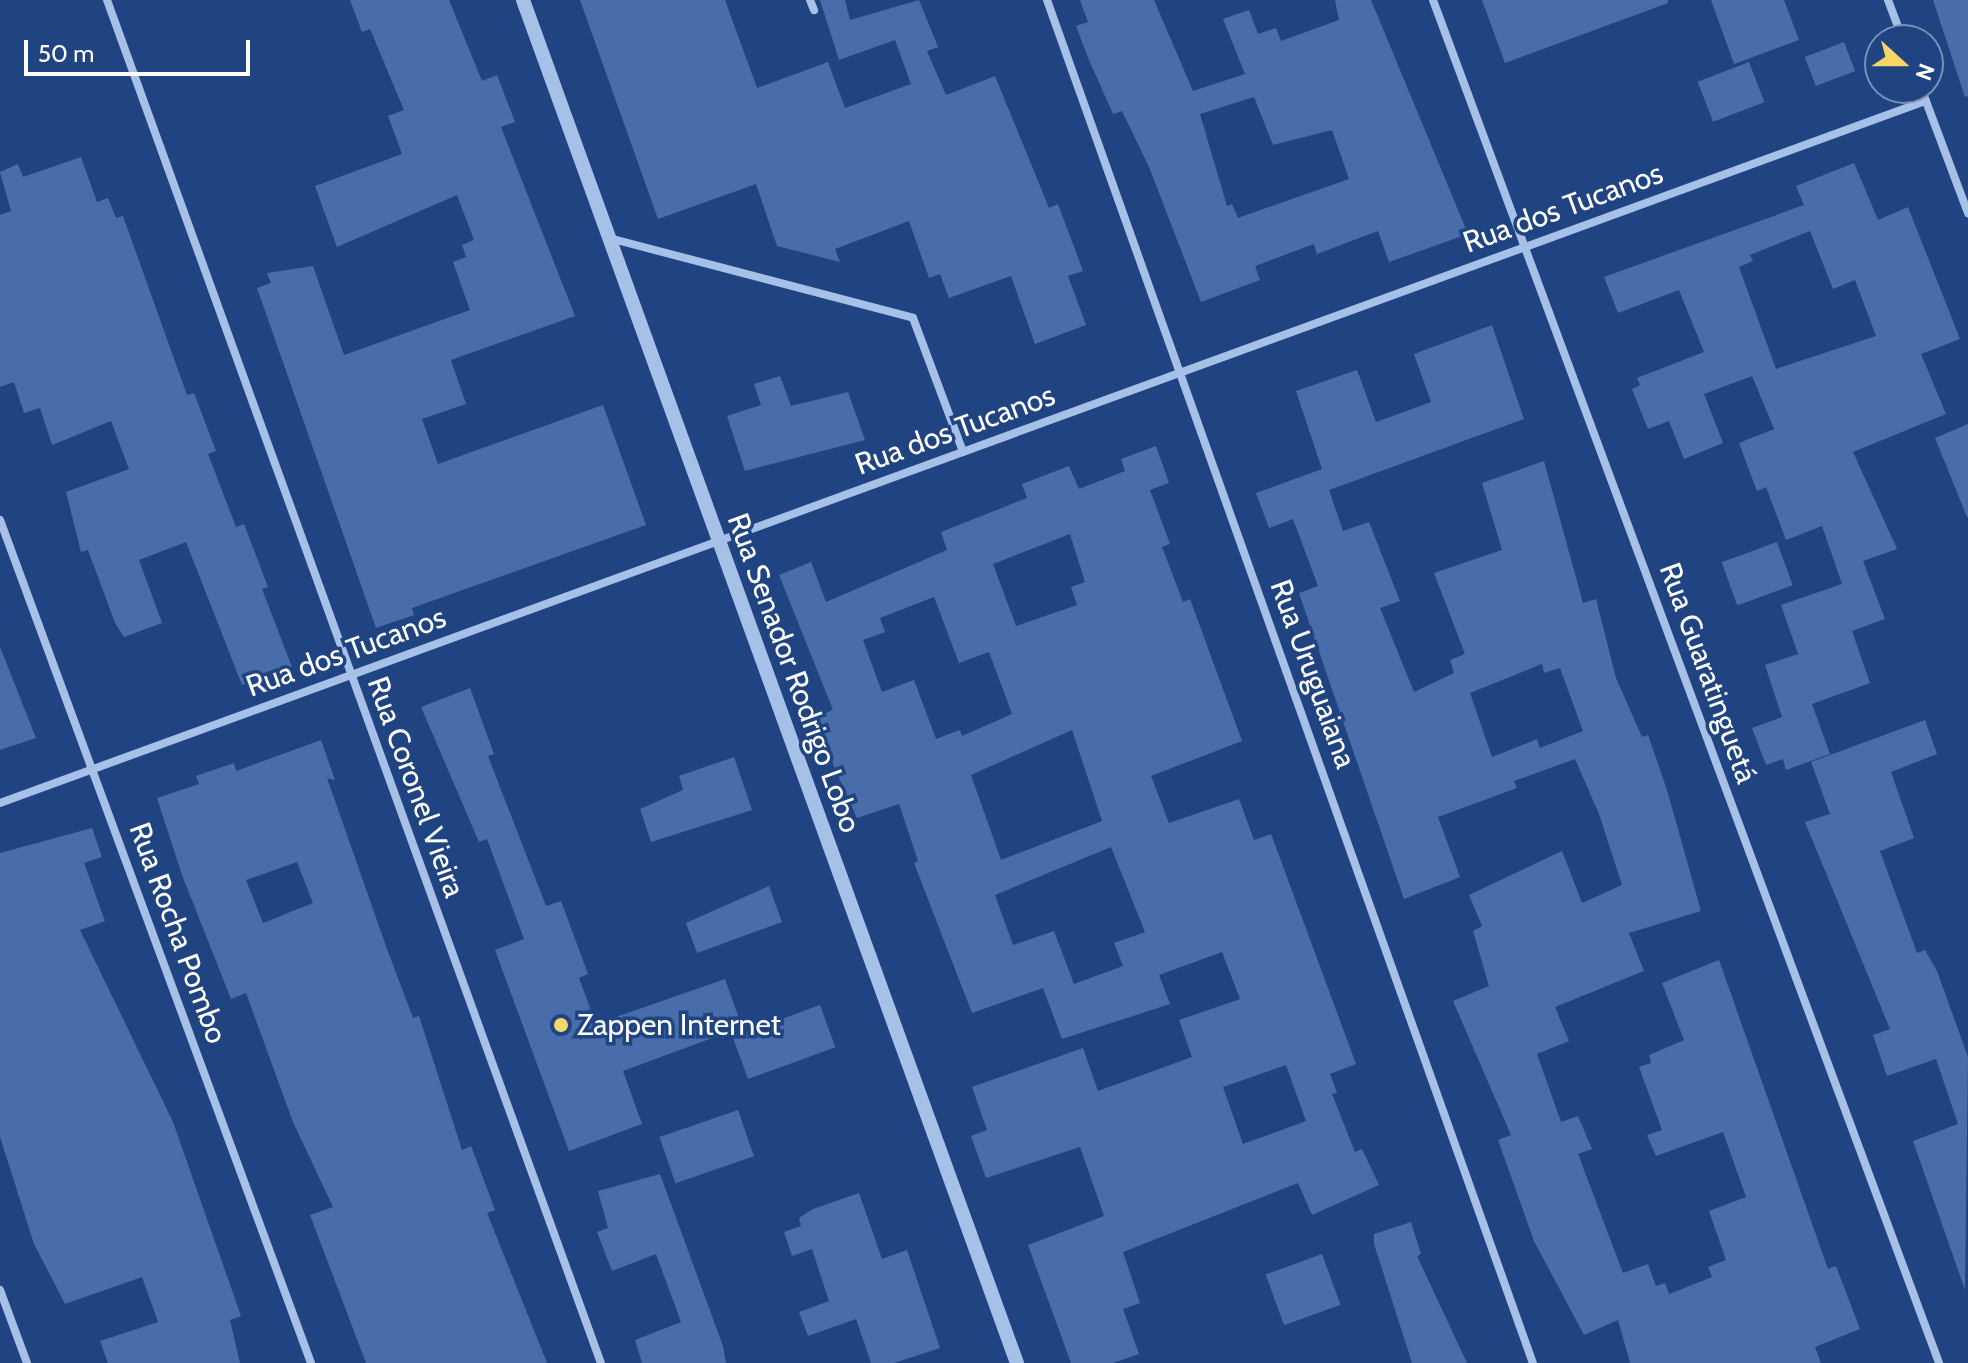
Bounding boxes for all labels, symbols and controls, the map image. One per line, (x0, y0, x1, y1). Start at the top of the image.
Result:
scale bar (28, 24, 254, 74)
north arrow (1864, 24, 1944, 104)
text: 50 m (38, 39, 94, 68)
text: N (1910, 60, 1940, 84)
street label: Rua dos Tucanos (1458, 155, 1668, 261)
street label: Rua dos Tucanos (850, 377, 1060, 483)
street label: Rua Senador Rodrigo Lobo (719, 508, 869, 838)
street label: Rua Guaratinguetá (1651, 558, 1765, 788)
street label: Rua Uruguaiana (1262, 575, 1364, 773)
street label: Rua dos Tucanos (241, 599, 451, 705)
street label: Rua Coronel Vieira (359, 672, 473, 902)
street label: Rua Rocha Pombo (121, 818, 235, 1048)
place label: Zappen Internet (577, 1007, 781, 1043)
marker: Zappen Internet (552, 1016, 570, 1034)

